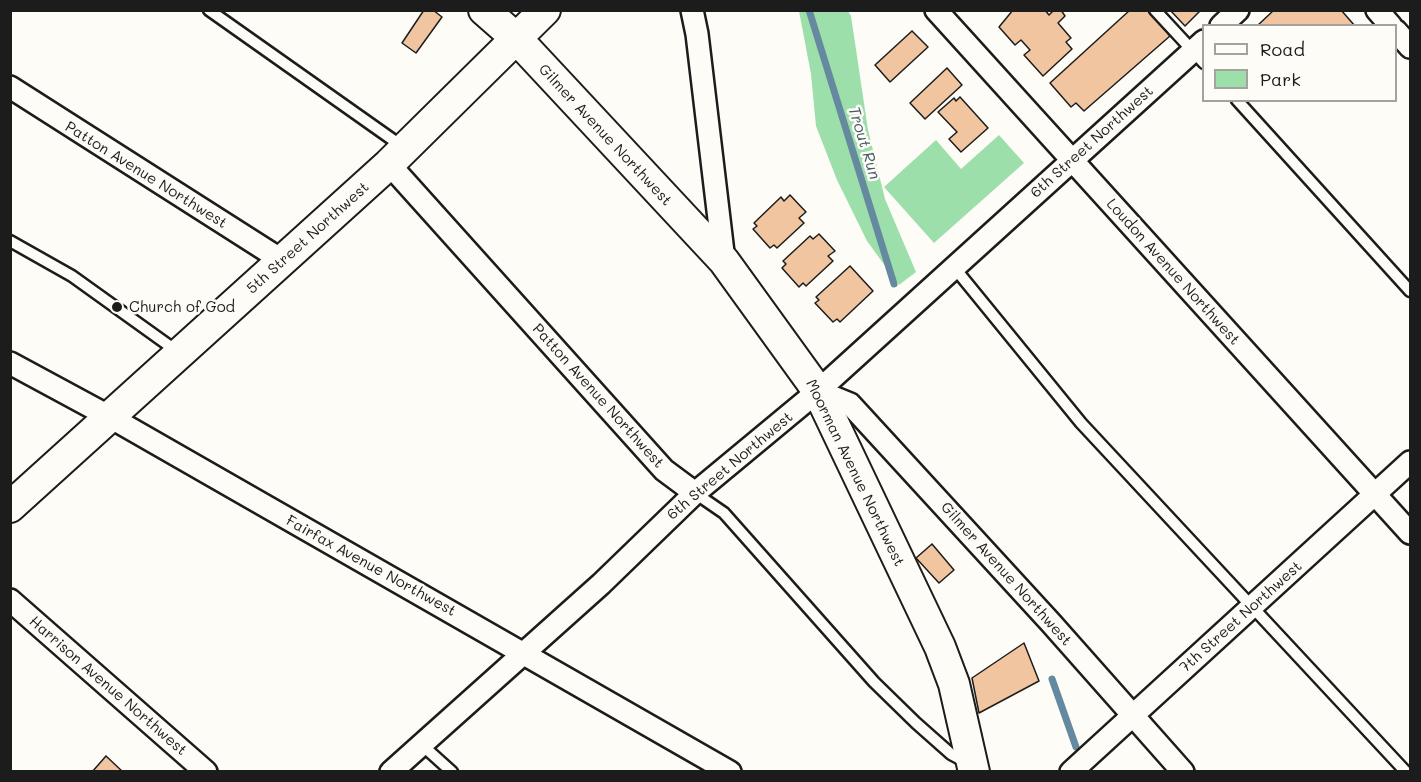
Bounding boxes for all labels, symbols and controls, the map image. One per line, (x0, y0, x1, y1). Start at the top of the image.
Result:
legend (1202, 24, 1397, 102)
text: Road (1260, 37, 1305, 61)
street label: Gilmer Avenue Northwest (535, 60, 675, 210)
text: Park (1260, 67, 1301, 91)
street label: 6th Street Northwest (1027, 82, 1157, 202)
water label: Trout Run (844, 104, 884, 182)
street label: Patton Avenue Northwest (62, 118, 230, 232)
street label: 5th Street Northwest (243, 178, 373, 298)
street label: Loudon Avenue Northwest (1103, 195, 1243, 349)
place label: Church of God (129, 298, 235, 316)
marker: Church of God (110, 300, 124, 314)
street label: Patton Avenue Northwest (528, 320, 668, 472)
street label: Moorman Avenue Northwest (802, 377, 908, 569)
street label: 6th Street Northwest (663, 408, 797, 524)
street label: Gilmer Avenue Northwest (937, 498, 1075, 650)
street label: Fairfax Avenue Northwest (283, 512, 459, 620)
street label: 7th Street Northwest (1176, 557, 1306, 677)
street label: Harrison Avenue Northwest (25, 613, 191, 759)

